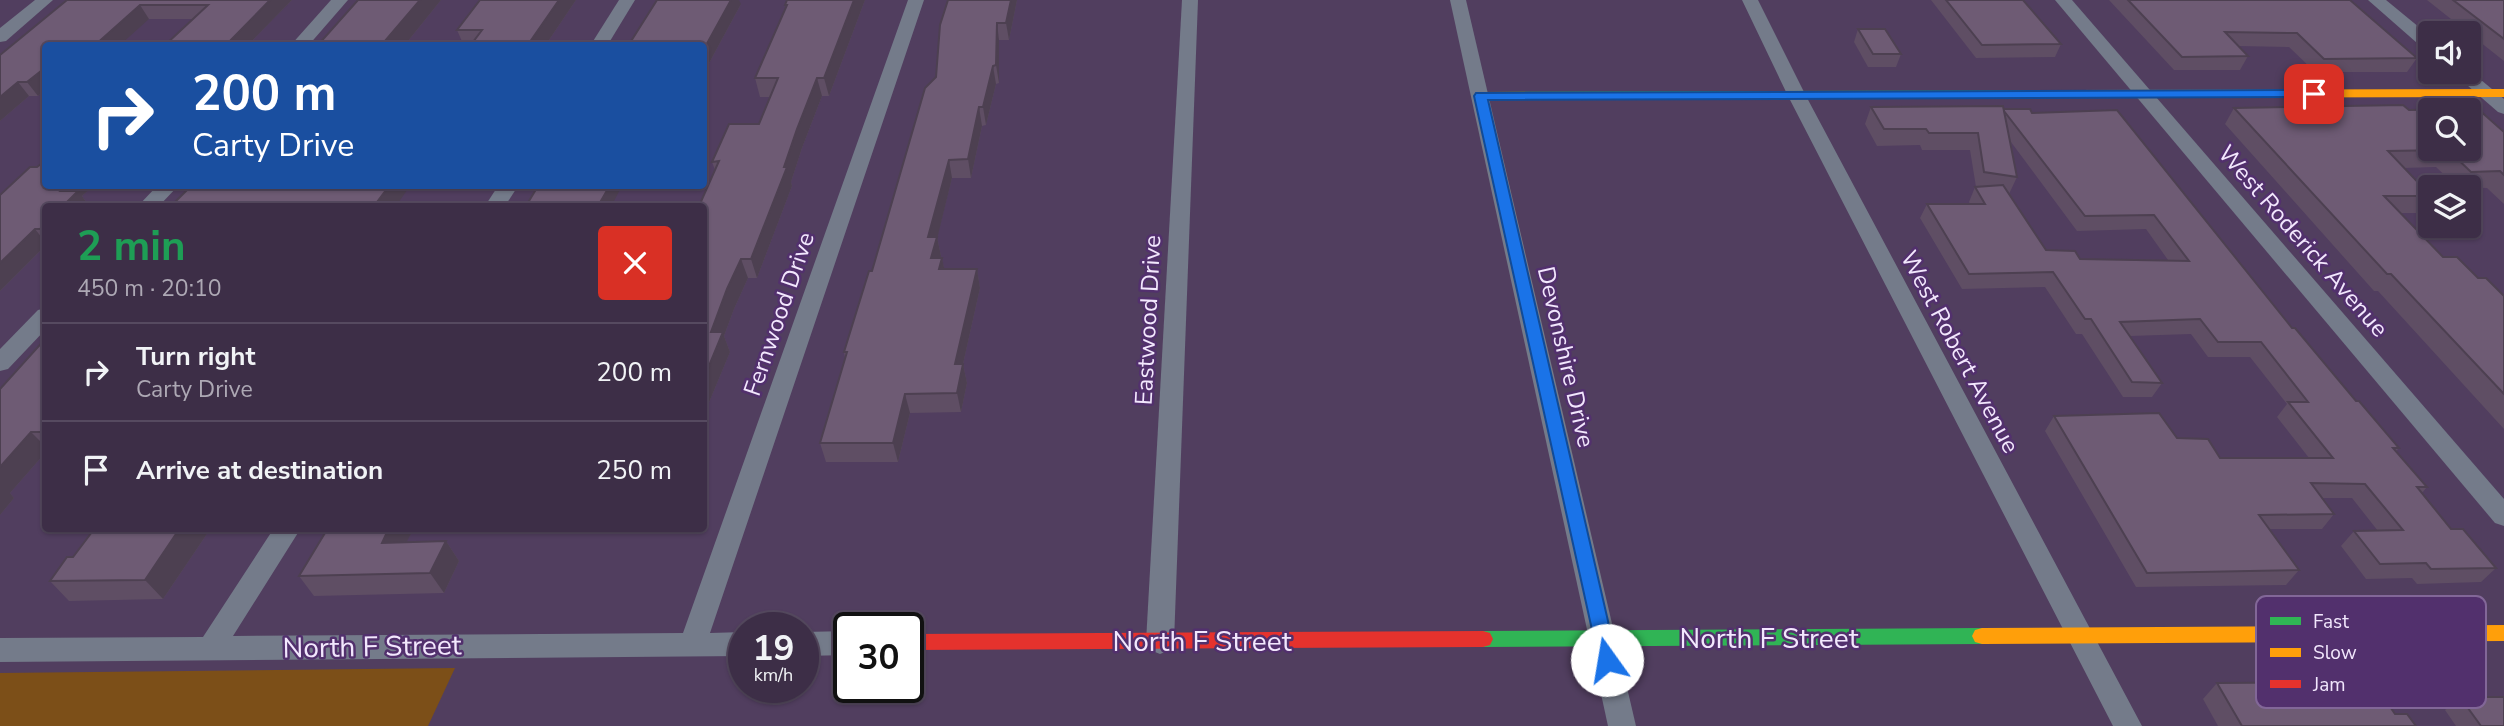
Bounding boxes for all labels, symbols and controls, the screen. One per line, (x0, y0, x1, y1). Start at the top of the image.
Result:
map controls (2418, 21, 2481, 238)
button: sound (2418, 21, 2481, 84)
text: 200 m (192, 60, 336, 127)
pin (2284, 64, 2344, 124)
icon: right (77, 70, 168, 161)
icon: arrive (2295, 75, 2333, 113)
button: search (2418, 98, 2481, 161)
text: Carty Drive (192, 124, 354, 167)
street label: West Roderick Avenue (2211, 138, 2395, 344)
button: layers (2418, 175, 2481, 238)
text: 2 min (77, 218, 186, 275)
button: close (598, 226, 672, 300)
street label: Fernwood Drive (736, 228, 822, 400)
street label: Eastwood Drive (1128, 234, 1168, 406)
street label: West Robert Avenue (1893, 245, 2027, 459)
street label: Devonshire Drive (1530, 263, 1602, 451)
text: 450 m · 20:10 (77, 273, 222, 304)
text: Turn right (136, 339, 255, 374)
icon: right (77, 353, 115, 391)
text: 200 m (596, 355, 672, 390)
text: Carty Drive (136, 374, 253, 405)
icon: arrive (77, 451, 115, 489)
text: Arrive at destination (136, 453, 383, 488)
text: 250 m (596, 453, 672, 488)
legend (2256, 596, 2486, 708)
text: Fast (2313, 609, 2349, 635)
speed limit sign: 30 (833, 612, 924, 703)
street label: North F Street (1680, 620, 1859, 658)
street label: North F Street (1113, 623, 1292, 661)
position arrow (1570, 623, 1644, 697)
text: 19 (752, 625, 795, 672)
street label: North F Street (282, 626, 462, 668)
text: Slow (2313, 640, 2357, 666)
text: km/h (754, 663, 793, 687)
text: Jam (2312, 672, 2346, 698)

